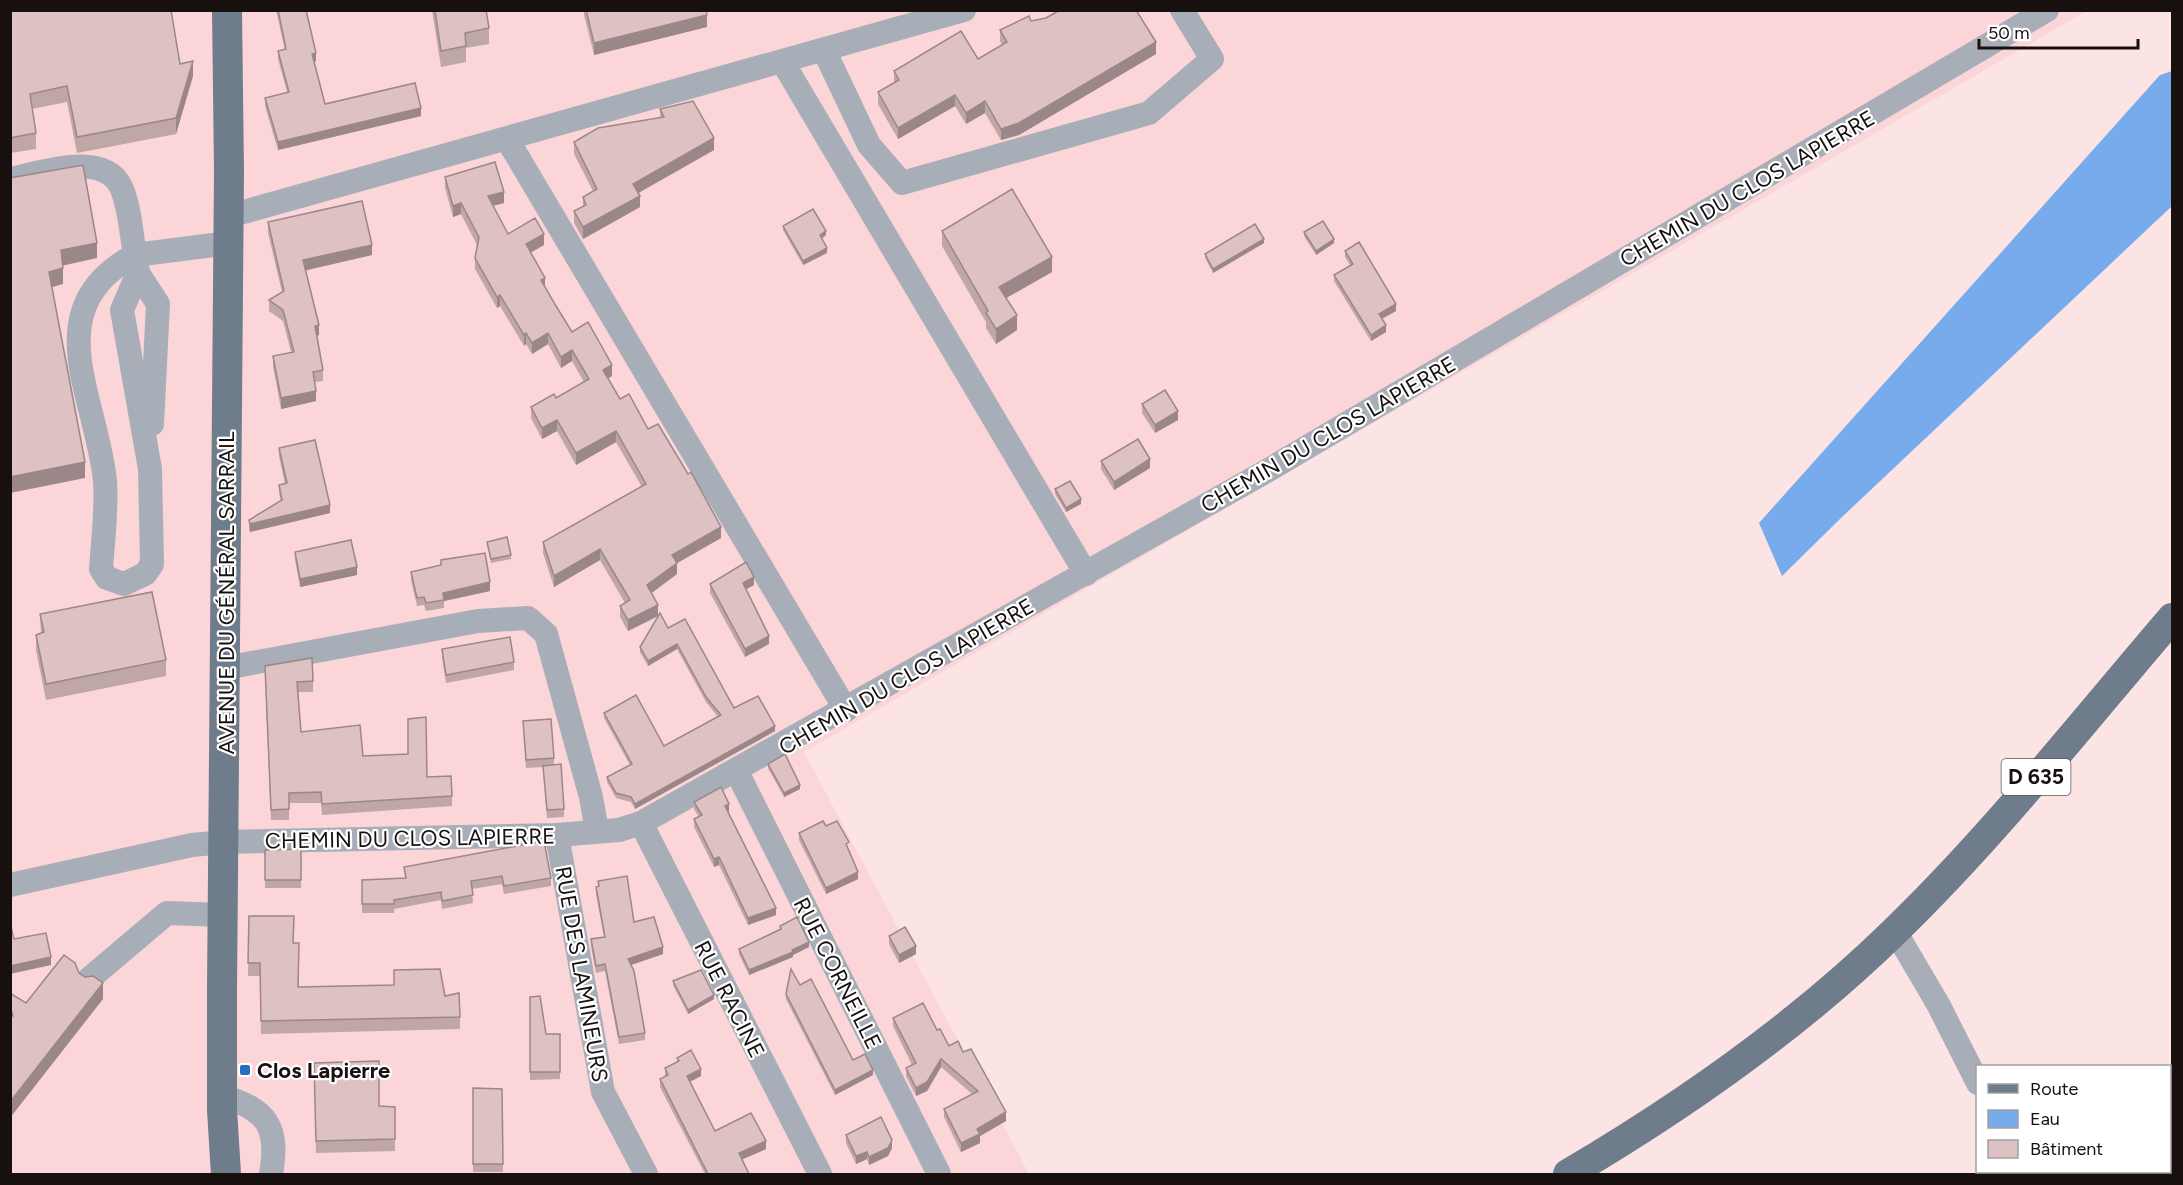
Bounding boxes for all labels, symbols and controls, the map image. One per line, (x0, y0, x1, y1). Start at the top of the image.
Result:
scale bar (1979, 12, 2138, 50)
text: 50 m (1988, 22, 2030, 44)
street label: CHEMIN DU CLOS LAPIERRE (1615, 104, 1880, 273)
street label: CHEMIN DU CLOS LAPIERRE (1196, 350, 1461, 519)
street label: AVENUE DU GÉNÉRAL SARRAIL (213, 431, 240, 755)
street label: CHEMIN DU CLOS LAPIERRE (774, 592, 1039, 761)
road number: D 635 (2002, 759, 2070, 795)
street label: CHEMIN DU CLOS LAPIERRE (265, 822, 555, 855)
street label: RUE DES LAMINEURS (549, 864, 614, 1084)
street label: RUE CORNEILLE (788, 893, 887, 1053)
street label: RUE RACINE (688, 936, 771, 1062)
place label: Clos Lapierre (257, 1057, 390, 1084)
marker: Clos Lapierre (238, 1063, 252, 1077)
legend (1976, 1065, 2171, 1173)
text: Route (2030, 1078, 2079, 1100)
text: Eau (2030, 1108, 2060, 1130)
text: Bâtiment (2030, 1138, 2103, 1160)

